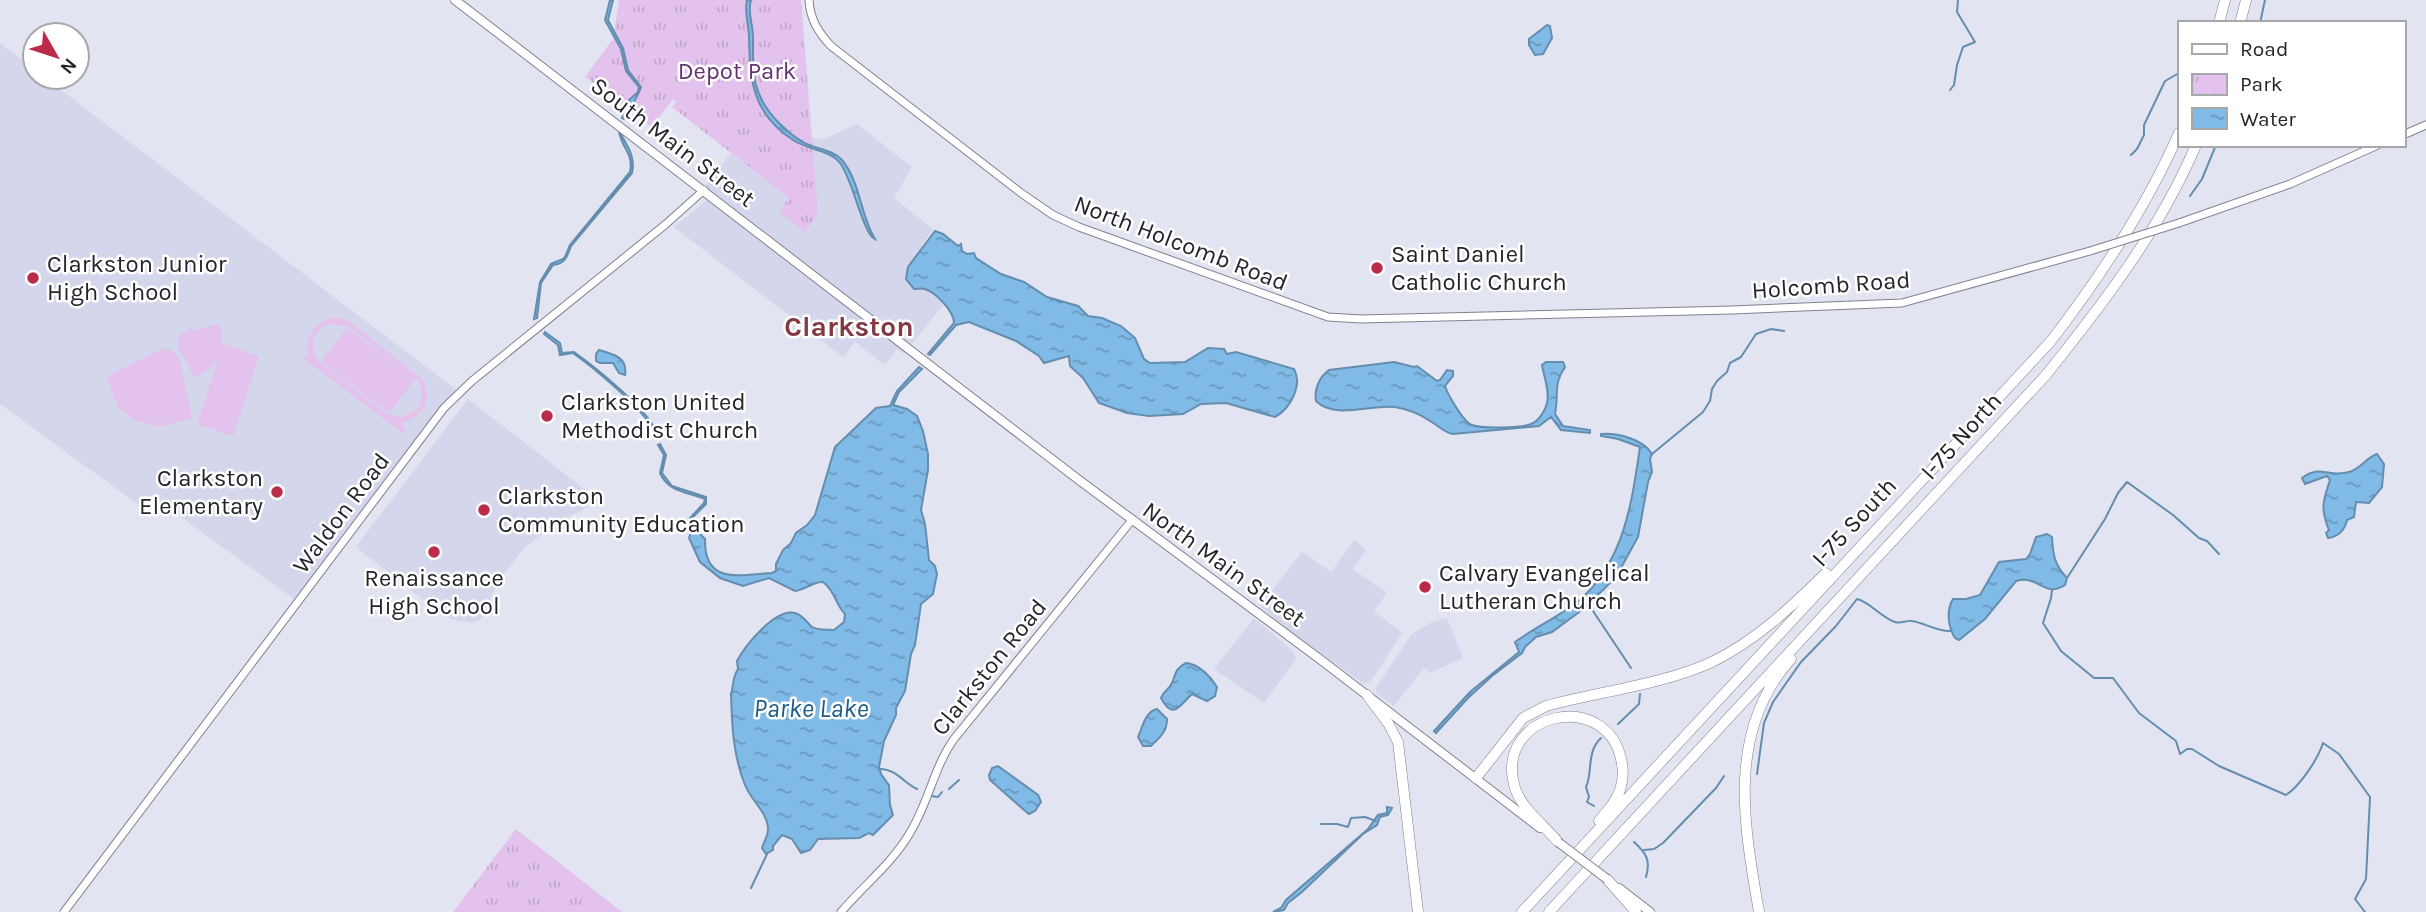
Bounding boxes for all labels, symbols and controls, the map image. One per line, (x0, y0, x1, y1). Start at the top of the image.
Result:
north arrow (21, 21, 91, 91)
legend (2178, 21, 2405, 147)
text: Road (2240, 37, 2288, 61)
text: N (56, 54, 81, 78)
park label: Depot Park (678, 57, 796, 85)
street label: South Main Street (585, 71, 761, 213)
text: Park (2240, 72, 2283, 96)
text: Water (2240, 107, 2296, 131)
street label: North Holcomb Road (1070, 189, 1292, 297)
place label: Saint Daniel Catholic Church (1391, 240, 1567, 296)
place label: Clarkston Junior High School (47, 250, 227, 306)
marker: Saint Daniel Catholic Church (1369, 260, 1385, 276)
street label: Holcomb Road (1751, 265, 1911, 305)
marker: Clarkston Junior High School (25, 270, 41, 286)
district label: Clarkston (784, 310, 914, 343)
street label: I-75 North (1915, 387, 2007, 485)
place label: Clarkston United Methodist Church (561, 388, 758, 444)
marker: Clarkston United Methodist Church (539, 408, 555, 424)
street label: Waldon Road (287, 447, 395, 579)
place label: Clarkston Elementary (139, 464, 263, 520)
street label: I-75 South (1806, 472, 1902, 572)
place label: Clarkston Community Education (498, 482, 744, 538)
marker: Clarkston Elementary (269, 484, 285, 500)
street label: North Main Street (1137, 496, 1311, 632)
marker: Clarkston Community Education (476, 502, 492, 518)
marker: Renaissance High School (426, 544, 442, 560)
place label: Calvary Evangelical Lutheran Church (1439, 559, 1650, 615)
place label: Renaissance High School (364, 564, 504, 620)
marker: Calvary Evangelical Lutheran Church (1417, 579, 1433, 595)
street label: Clarkston Road (926, 593, 1052, 741)
water label: Parke Lake (753, 693, 869, 724)

